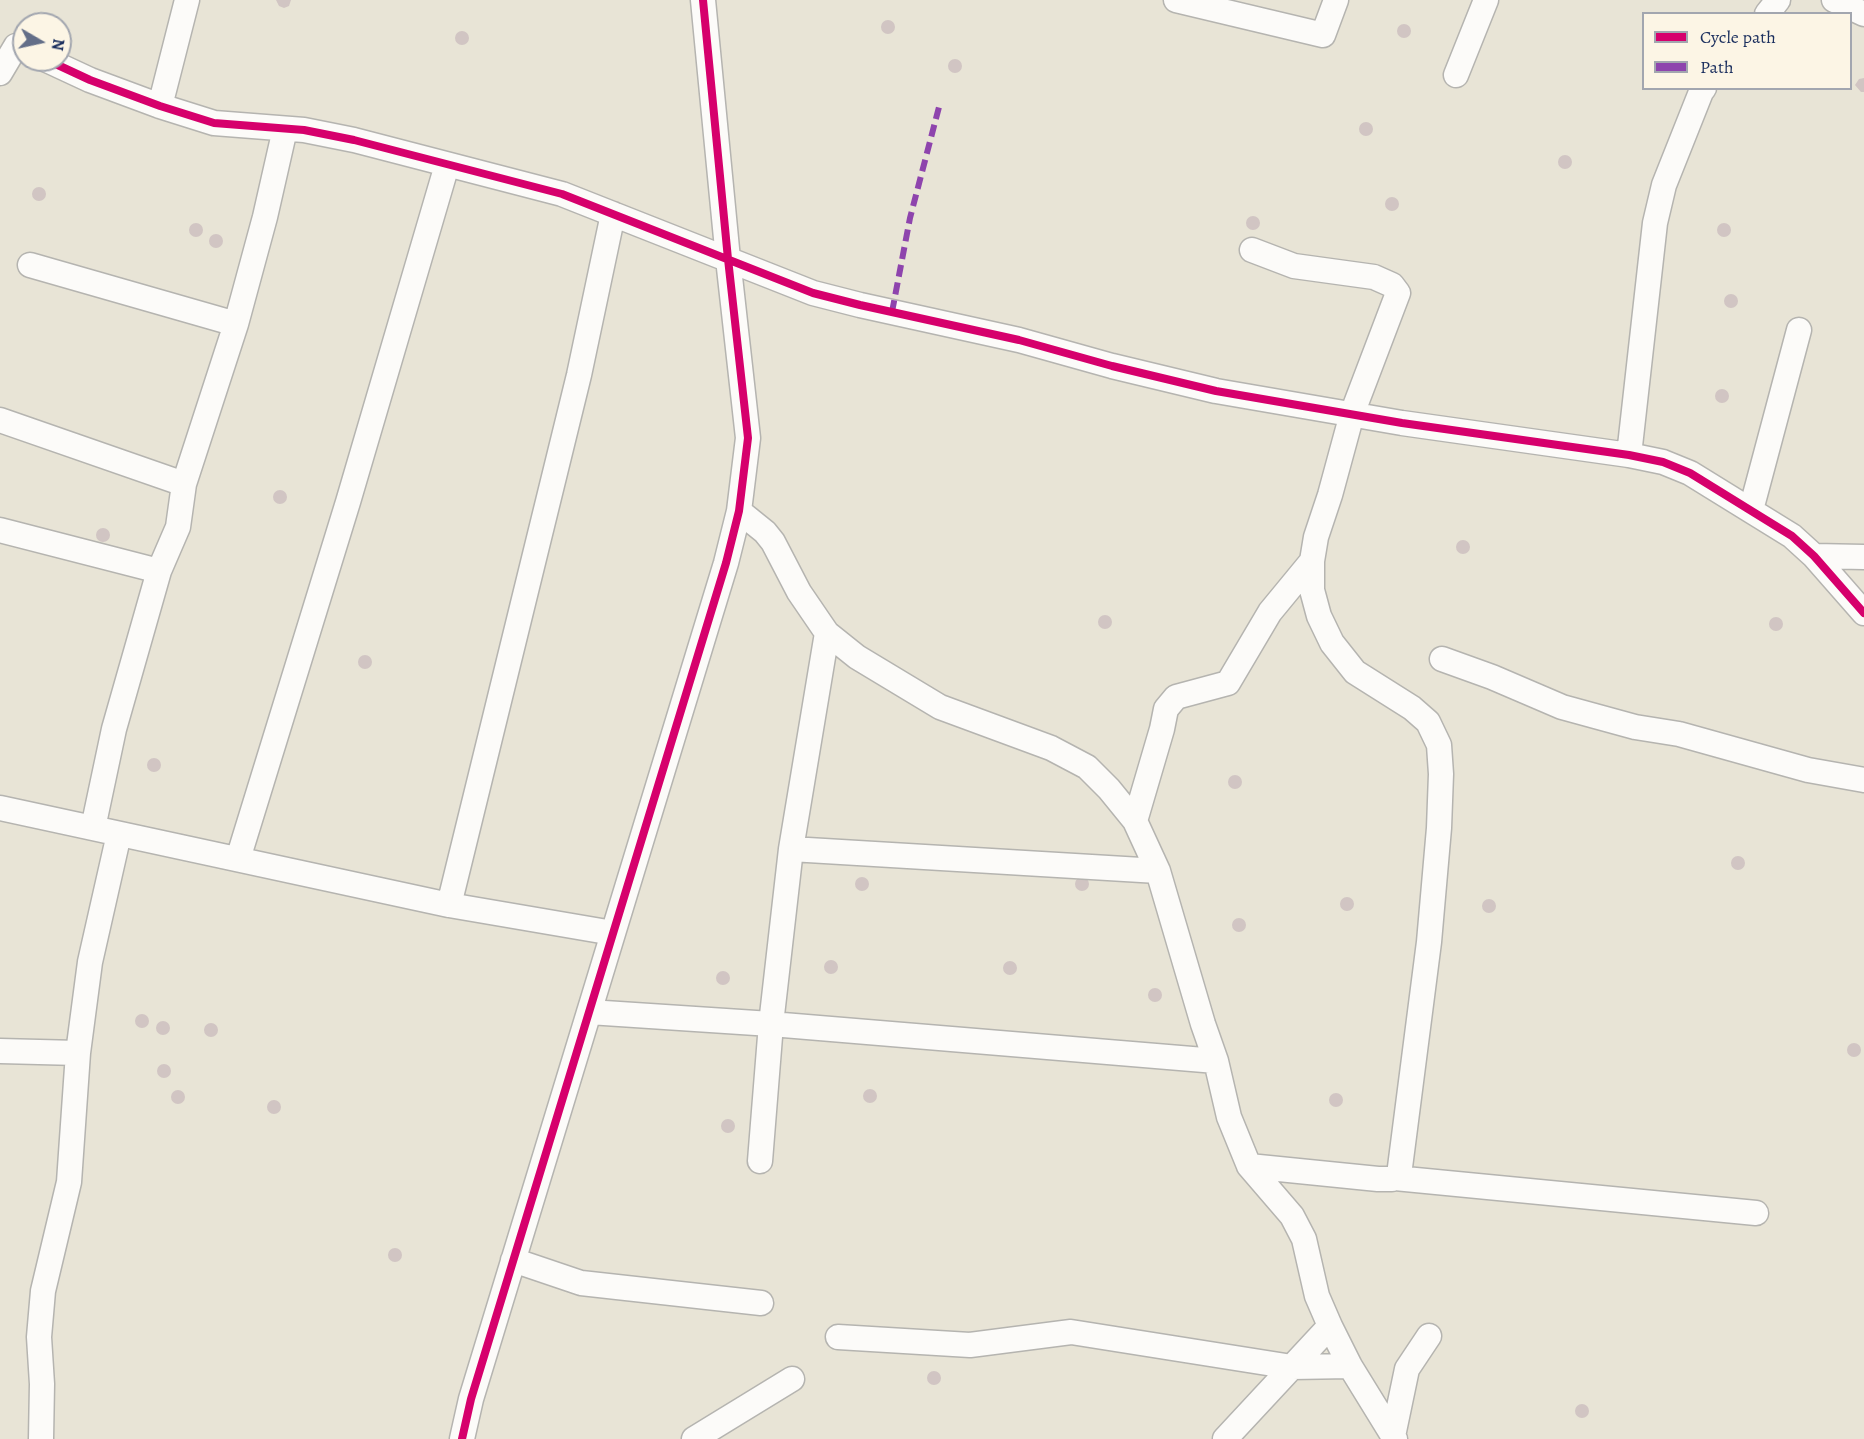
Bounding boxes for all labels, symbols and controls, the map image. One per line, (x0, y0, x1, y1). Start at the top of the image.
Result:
north arrow (12, 12, 72, 72)
legend (1642, 12, 1852, 90)
text: Cycle path (1700, 25, 1776, 49)
text: N (46, 37, 70, 52)
text: Path (1700, 55, 1734, 79)

